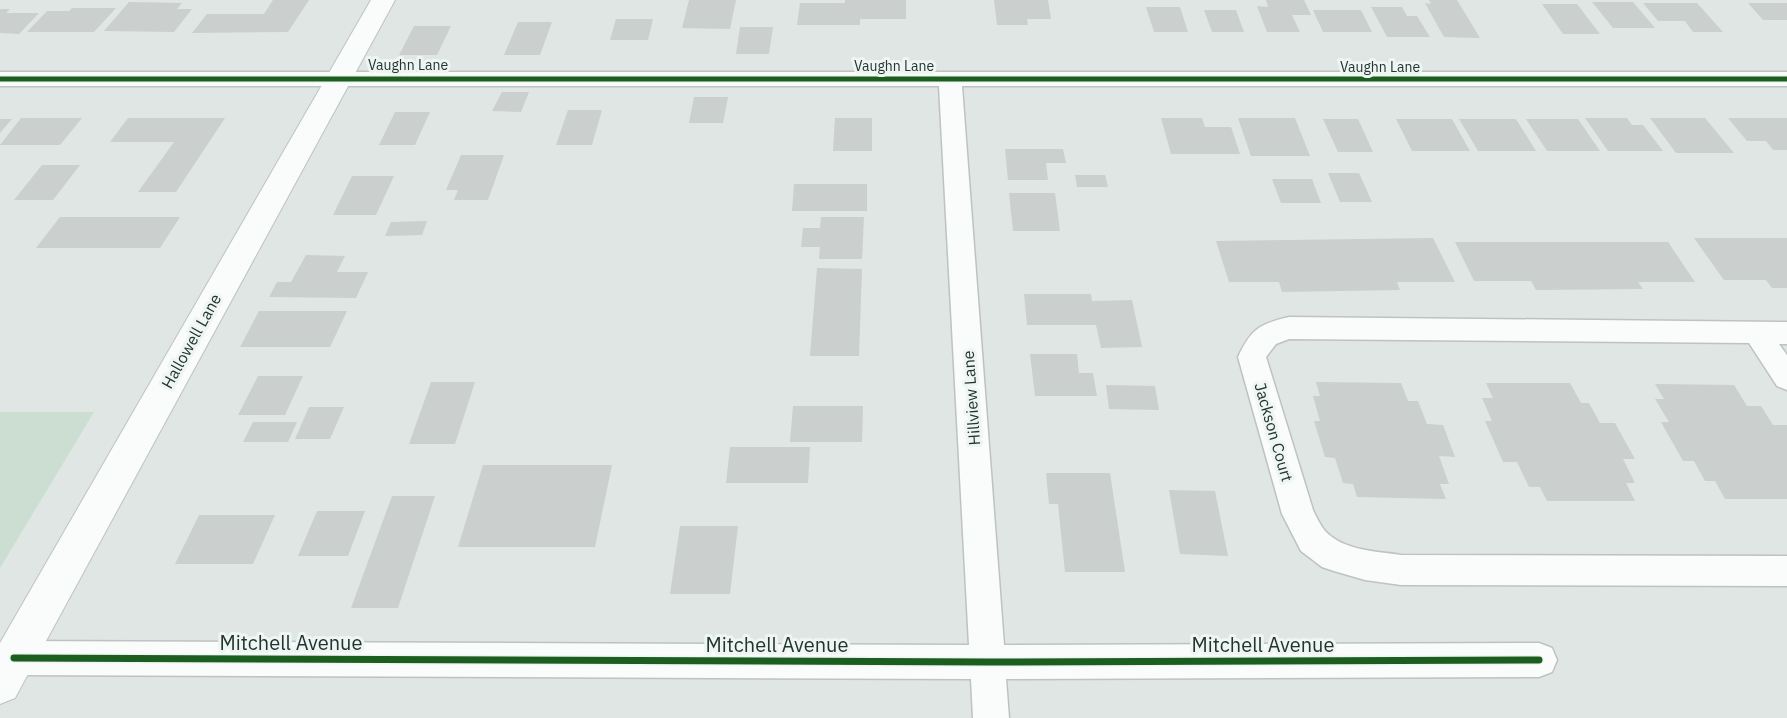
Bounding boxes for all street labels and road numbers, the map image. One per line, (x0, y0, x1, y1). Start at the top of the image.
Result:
street label: Vaughn Lane (368, 56, 448, 74)
street label: Vaughn Lane (854, 57, 934, 75)
street label: Vaughn Lane (1340, 58, 1420, 76)
street label: Hallowell Lane (157, 290, 225, 392)
street label: Hillview Lane (958, 350, 984, 446)
street label: Jackson Court (1250, 380, 1298, 484)
street label: Mitchell Avenue (220, 629, 362, 656)
street label: Mitchell Avenue (706, 631, 848, 658)
street label: Mitchell Avenue (1192, 631, 1334, 658)

